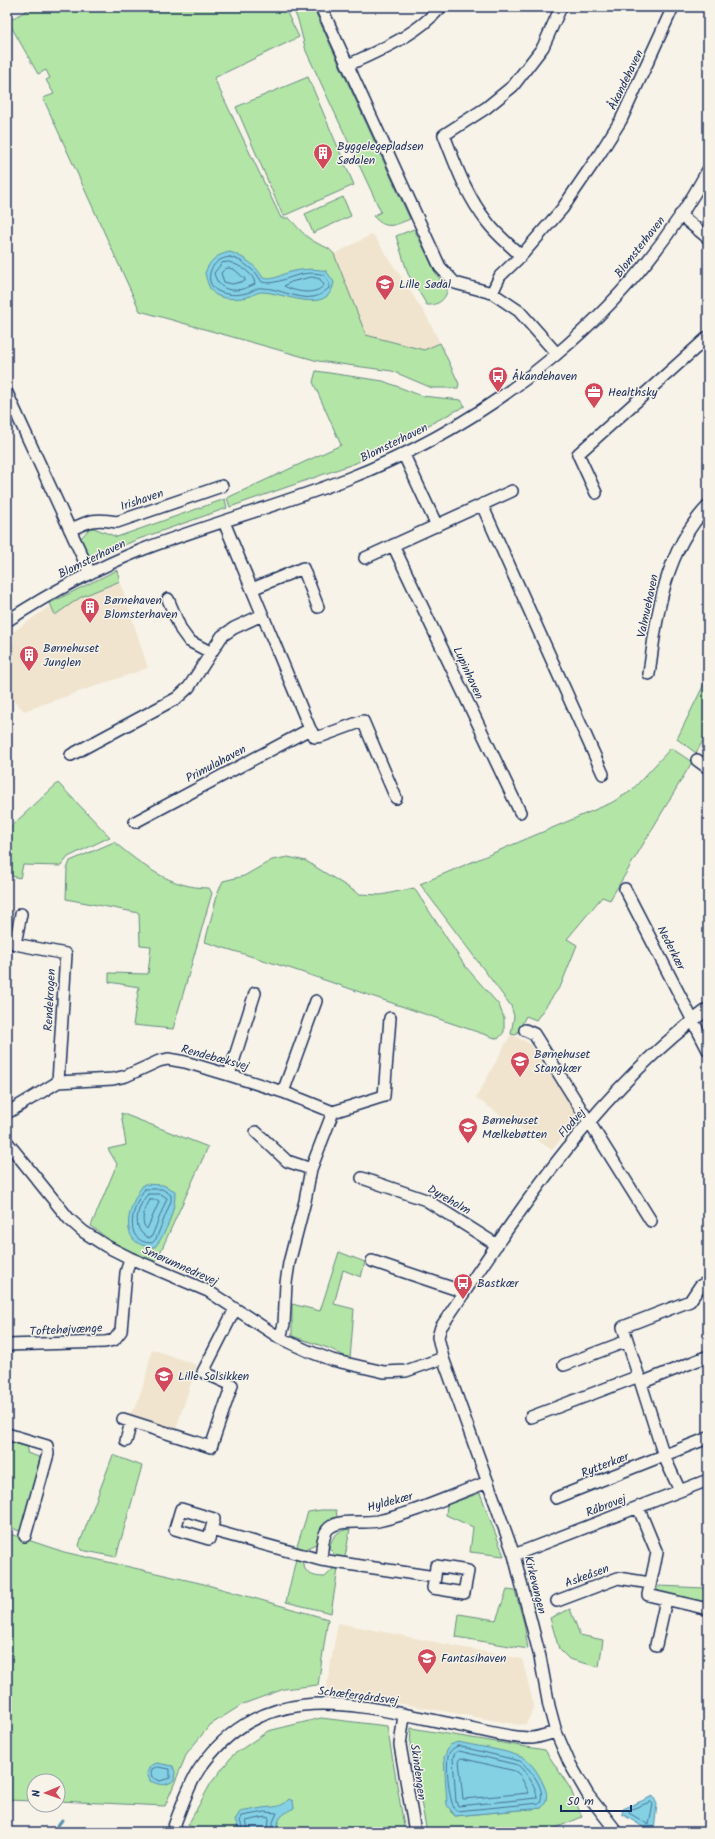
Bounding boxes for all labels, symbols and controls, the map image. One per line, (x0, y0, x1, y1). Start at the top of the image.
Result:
street label: Åkandehaven (603, 47, 649, 113)
place label: Byggelegepladsen Sødalen (337, 137, 424, 170)
building icon: Byggelegepladsen Sødalen (312, 142, 334, 170)
street label: Blomsterhaven (610, 212, 670, 282)
school or university icon: Lille Sødal (374, 273, 396, 301)
place label: Lille Sødal (399, 275, 451, 294)
bus stop icon: Åkandehaven (487, 365, 509, 393)
place label: Åkandehaven (512, 367, 577, 386)
office icon: Healthsky (583, 381, 605, 409)
place label: Healthsky (608, 383, 658, 402)
street label: Blomsterhaven (357, 418, 431, 468)
street label: Irishaven (118, 484, 166, 516)
street label: Blomsterhaven (55, 534, 129, 584)
street label: Valmuehaven (632, 572, 664, 640)
place label: Børnehaven Blomsterhaven (104, 591, 178, 624)
building icon: Børnehaven Blomsterhaven (79, 596, 101, 624)
place label: Børnehuset Junglen (43, 639, 100, 672)
building icon: Børnehuset Junglen (18, 644, 40, 672)
street label: Lupinhaven (448, 644, 488, 702)
street label: Primulahaven (182, 740, 250, 788)
street label: Nederkær (652, 923, 691, 974)
street label: Rendekrogen (39, 968, 61, 1032)
street label: Rendebæksvej (179, 1040, 252, 1076)
place label: Børnehuset Stangkær (534, 1045, 591, 1078)
school or university icon: Børnehuset Stangkær (509, 1050, 531, 1078)
street label: Flodvej (554, 1103, 591, 1142)
place label: Børnehuset Mælkebøtten (482, 1111, 547, 1144)
school or university icon: Børnehuset Mælkebøtten (457, 1116, 479, 1144)
street label: Dyreholm (424, 1180, 475, 1220)
street label: Smørumnedrevej (139, 1241, 222, 1292)
bus stop icon: Bastkær (452, 1272, 474, 1300)
place label: Bastkær (477, 1274, 520, 1293)
street label: Toftehøjvænge (29, 1319, 103, 1341)
school or university icon: Lille Solsikken (153, 1365, 175, 1393)
place label: Lille Solsikken (178, 1367, 249, 1386)
street label: Rytterkær (578, 1447, 633, 1483)
street label: Hyldekær (365, 1487, 416, 1517)
street label: Råbrovej (583, 1489, 630, 1522)
street label: Kirkevangen (519, 1554, 551, 1616)
street label: Askeåsen (562, 1559, 612, 1593)
school or university icon: Fantasihaven (416, 1647, 438, 1675)
place label: Fantasihaven (441, 1649, 506, 1668)
street label: Schæfergårdsvej (317, 1682, 400, 1710)
street label: Skindengen (405, 1743, 431, 1801)
north arrow (26, 1773, 66, 1813)
scale bar (561, 1787, 631, 1813)
text: N (28, 1789, 46, 1797)
text: 50 m (567, 1792, 594, 1811)

